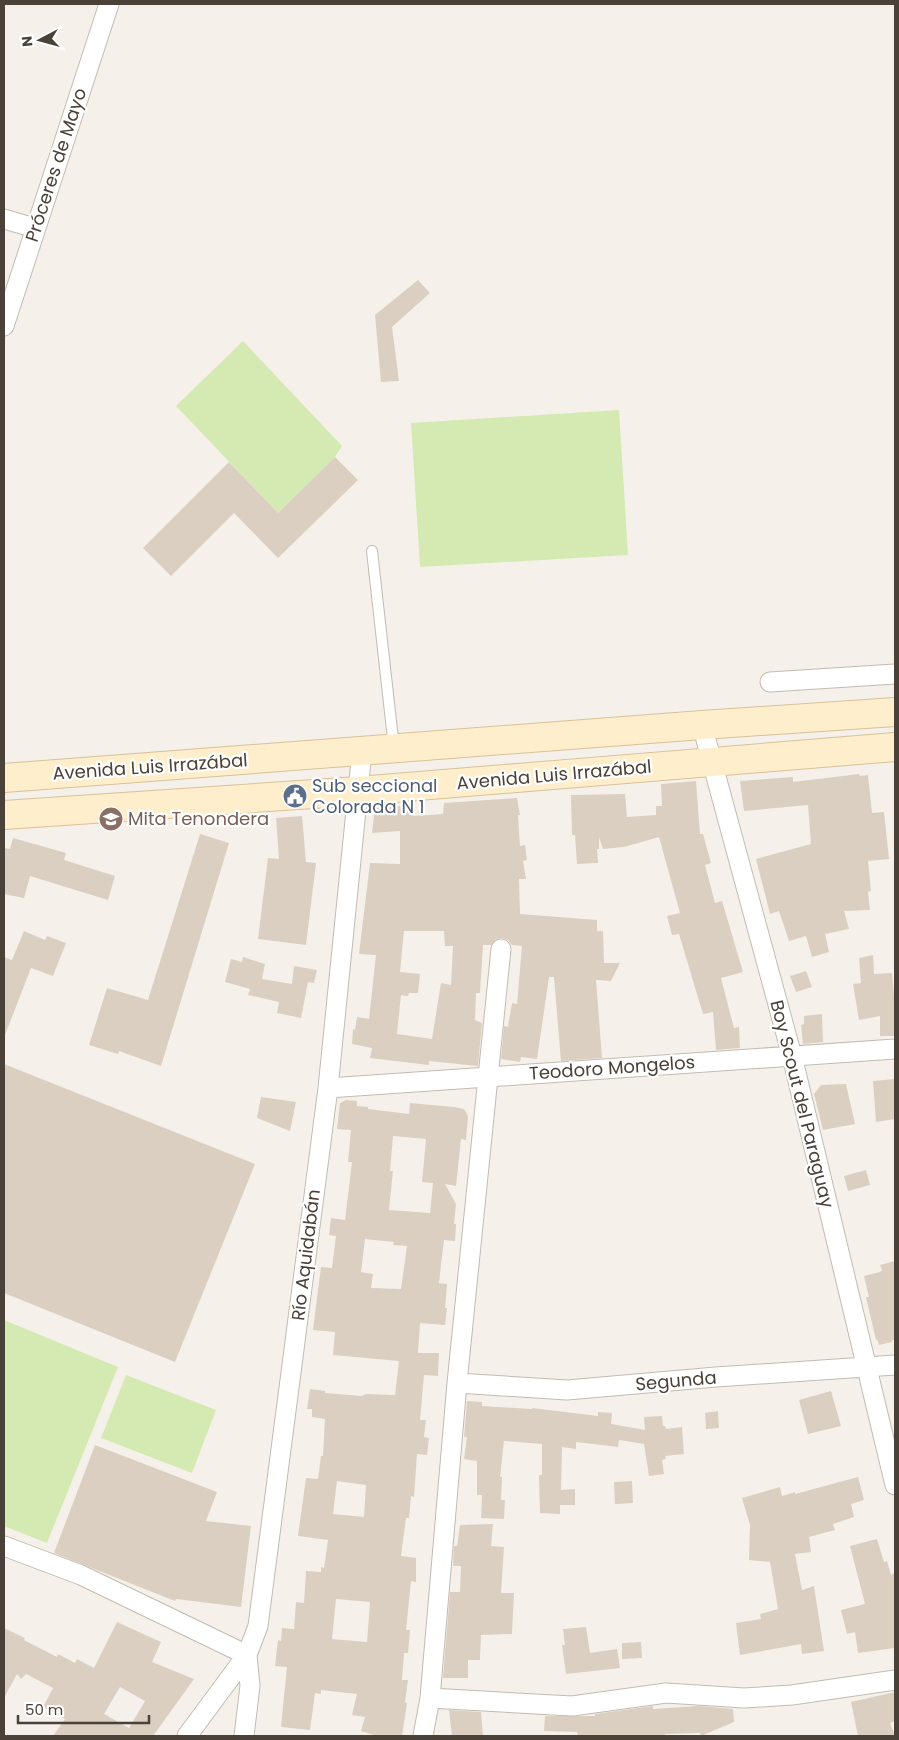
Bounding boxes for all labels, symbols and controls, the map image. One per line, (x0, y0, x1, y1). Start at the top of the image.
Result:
north arrow (15, 15, 65, 65)
text: N (17, 35, 38, 48)
street label: Próceres de Mayo (19, 85, 92, 245)
street label: Avenida Luis Irrazábal (52, 747, 248, 786)
street label: Avenida Luis Irrazábal (455, 754, 652, 795)
place label: Sub seccional Colorada N 1 (312, 773, 438, 819)
public building icon: Sub seccional Colorada N 1 (282, 783, 308, 809)
school or university icon: Mita Tenondera (98, 806, 124, 832)
place label: Mita Tenondera (128, 806, 269, 831)
street label: Boy Scout del Paraguay (765, 997, 840, 1210)
street label: Teodoro Mongelos (528, 1049, 696, 1086)
street label: Río Aquidabán (285, 1188, 326, 1322)
street label: Segunda (634, 1365, 718, 1396)
scale bar (18, 1692, 149, 1724)
text: 50 m (25, 1699, 63, 1720)

